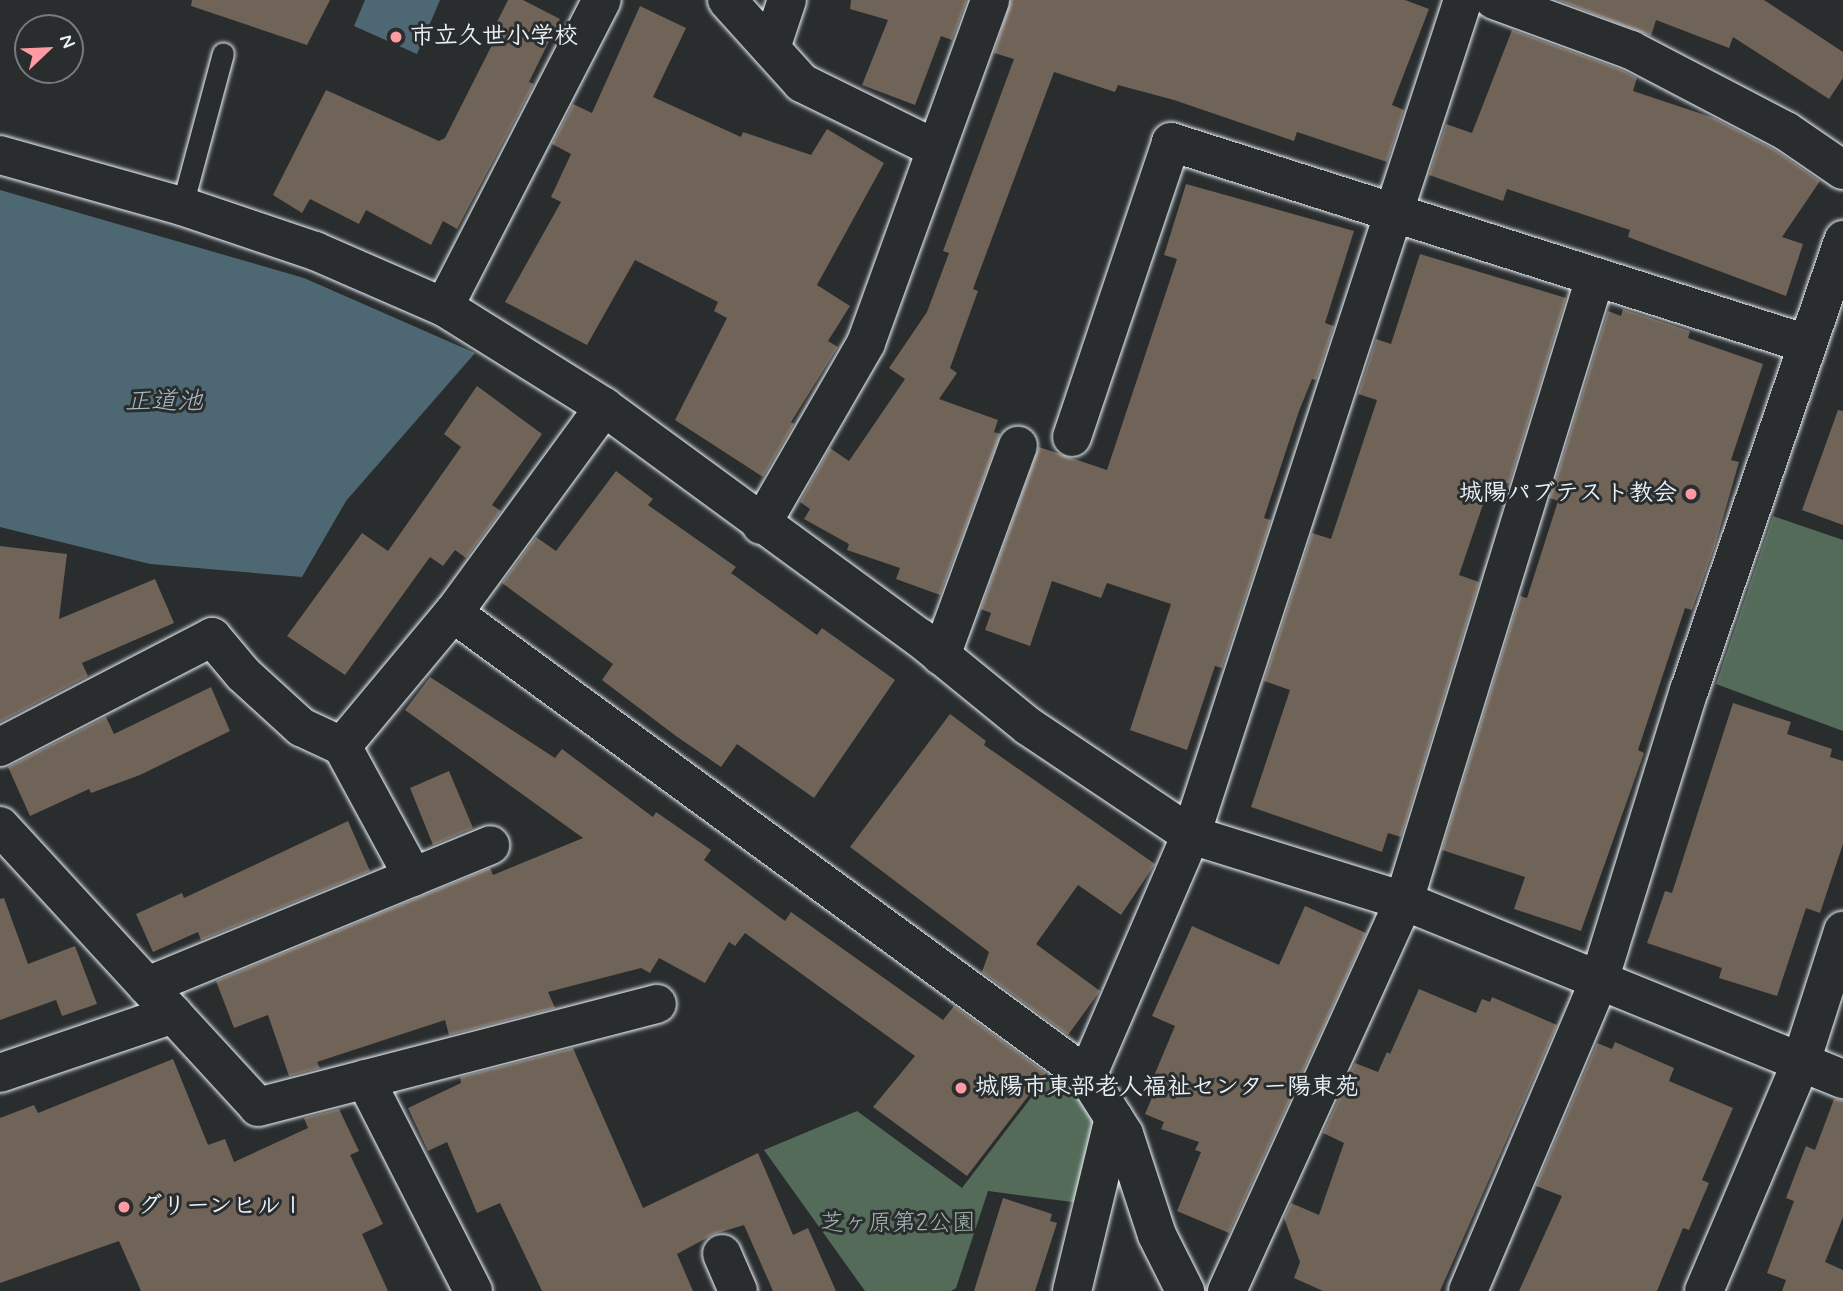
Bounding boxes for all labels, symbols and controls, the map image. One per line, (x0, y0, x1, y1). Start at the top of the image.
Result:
north arrow (14, 14, 84, 84)
place label: 市立久世小学校 (410, 23, 578, 51)
marker: 市立久世小学校 (388, 29, 404, 45)
text: N (53, 31, 81, 52)
water label: 正道池 (125, 387, 203, 419)
place label: 城陽パブテスト教会 (1461, 480, 1677, 508)
marker: 城陽パブテスト教会 (1683, 486, 1699, 502)
place label: 城陽市東部老人福祉センター陽東苑 (975, 1074, 1359, 1102)
marker: 城陽市東部老人福祉センター陽東苑 (953, 1080, 969, 1096)
place label: グリーンヒルⅠ (138, 1193, 306, 1221)
marker: グリーンヒルⅠ (116, 1199, 132, 1215)
park label: 芝ヶ原第2公園 (820, 1210, 976, 1238)

